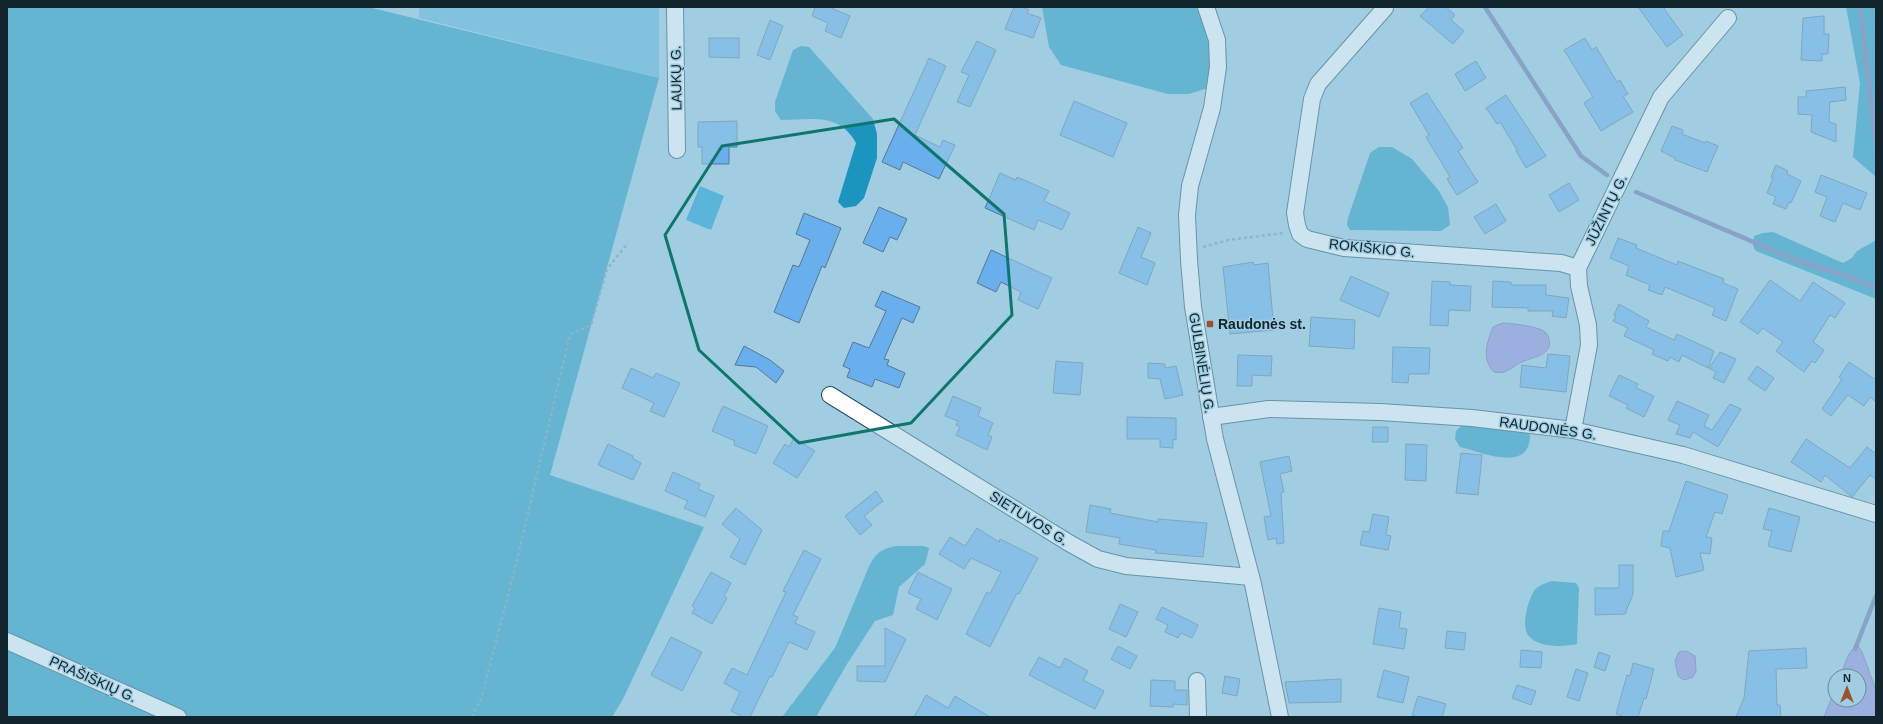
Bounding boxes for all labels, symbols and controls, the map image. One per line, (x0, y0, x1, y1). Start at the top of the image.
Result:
street label: LAUKŲ G. (667, 45, 685, 111)
street label: JŪŽINTŲ G. (1582, 172, 1630, 248)
street label: ROKIŠKIO G. (1328, 236, 1416, 260)
street label: GULBINĖLIŲ G. (1186, 311, 1219, 415)
place label: Raudonės st. (1218, 316, 1306, 332)
marker: Raudonės st. (1205, 319, 1215, 329)
street label: RAUDONĖS G. (1498, 412, 1598, 443)
street label: SIETUVOS G. (987, 488, 1071, 548)
street label: PRAŠIŠKIŲ G. (47, 653, 139, 705)
north arrow (1827, 668, 1867, 708)
text: N (1843, 672, 1851, 684)

